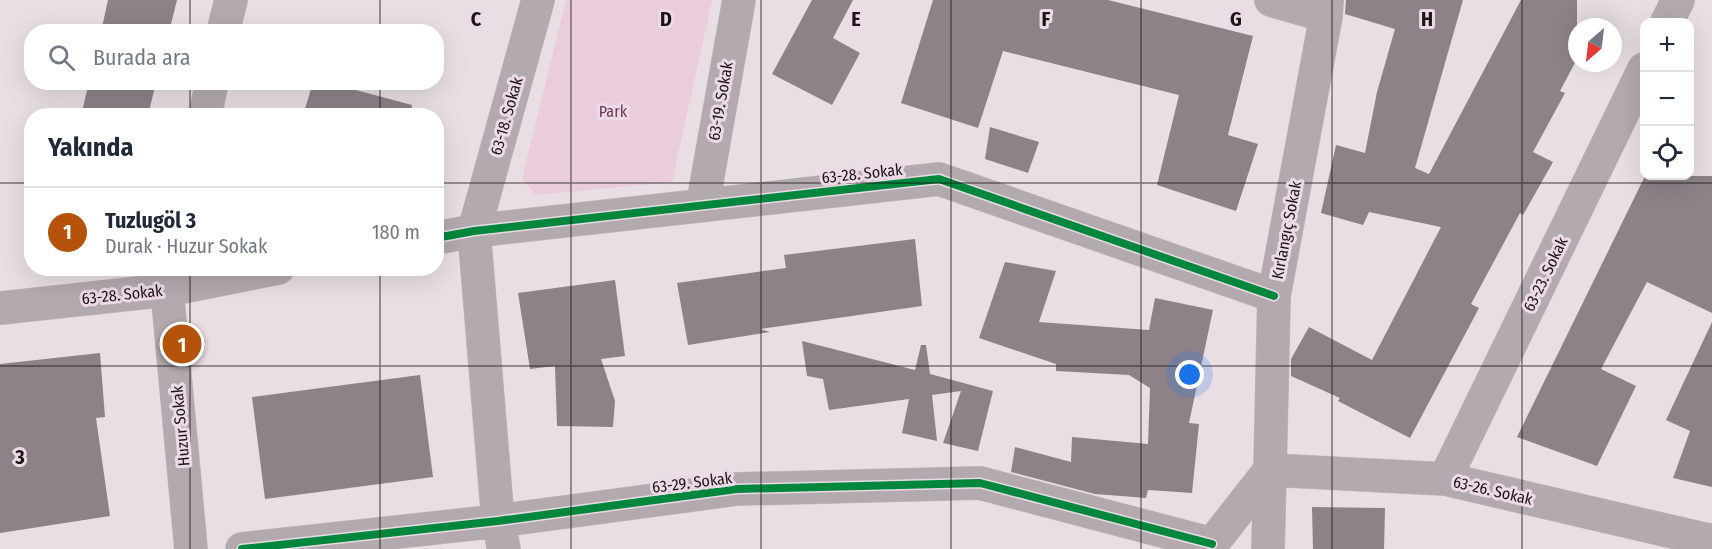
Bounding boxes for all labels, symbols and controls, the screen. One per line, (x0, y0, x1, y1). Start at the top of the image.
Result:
text: C (471, 7, 482, 31)
text: D (660, 7, 672, 31)
text: E (851, 7, 861, 31)
text: F (1042, 7, 1051, 31)
text: G (1230, 7, 1242, 31)
text: H (1421, 7, 1433, 31)
north arrow (1568, 18, 1622, 72)
map controls (1640, 18, 1694, 180)
button: + (1640, 18, 1694, 72)
search box (24, 24, 444, 90)
icon: search (45, 41, 78, 74)
text: Burada ara (93, 44, 191, 71)
street label: 63-19. Sokak (704, 60, 737, 142)
button: − (1640, 72, 1694, 126)
street label: 63-18. Sokak (486, 75, 527, 157)
park label: Park (599, 102, 628, 121)
button: locate (1640, 126, 1694, 180)
text: Yakında (48, 132, 133, 163)
street label: 63-28. Sokak (821, 160, 904, 187)
street label: Kırlangıç Sokak (1268, 179, 1305, 281)
text: Tuzlugöl 3 (105, 207, 196, 234)
text: 1 (63, 220, 72, 244)
text: 180 m (372, 220, 420, 244)
text: Durak · Huzur Sokak (105, 234, 267, 258)
street label: 63-23. Sokak (1519, 234, 1572, 314)
street label: 63-28. Sokak (81, 281, 164, 308)
pin: 1 (162, 322, 201, 366)
your location (1175, 360, 1204, 389)
street label: Huzur Sokak (167, 384, 193, 467)
text: 3 (14, 445, 25, 469)
street label: 63-29. Sokak (651, 468, 734, 497)
street label: 63-26. Sokak (1451, 472, 1535, 509)

